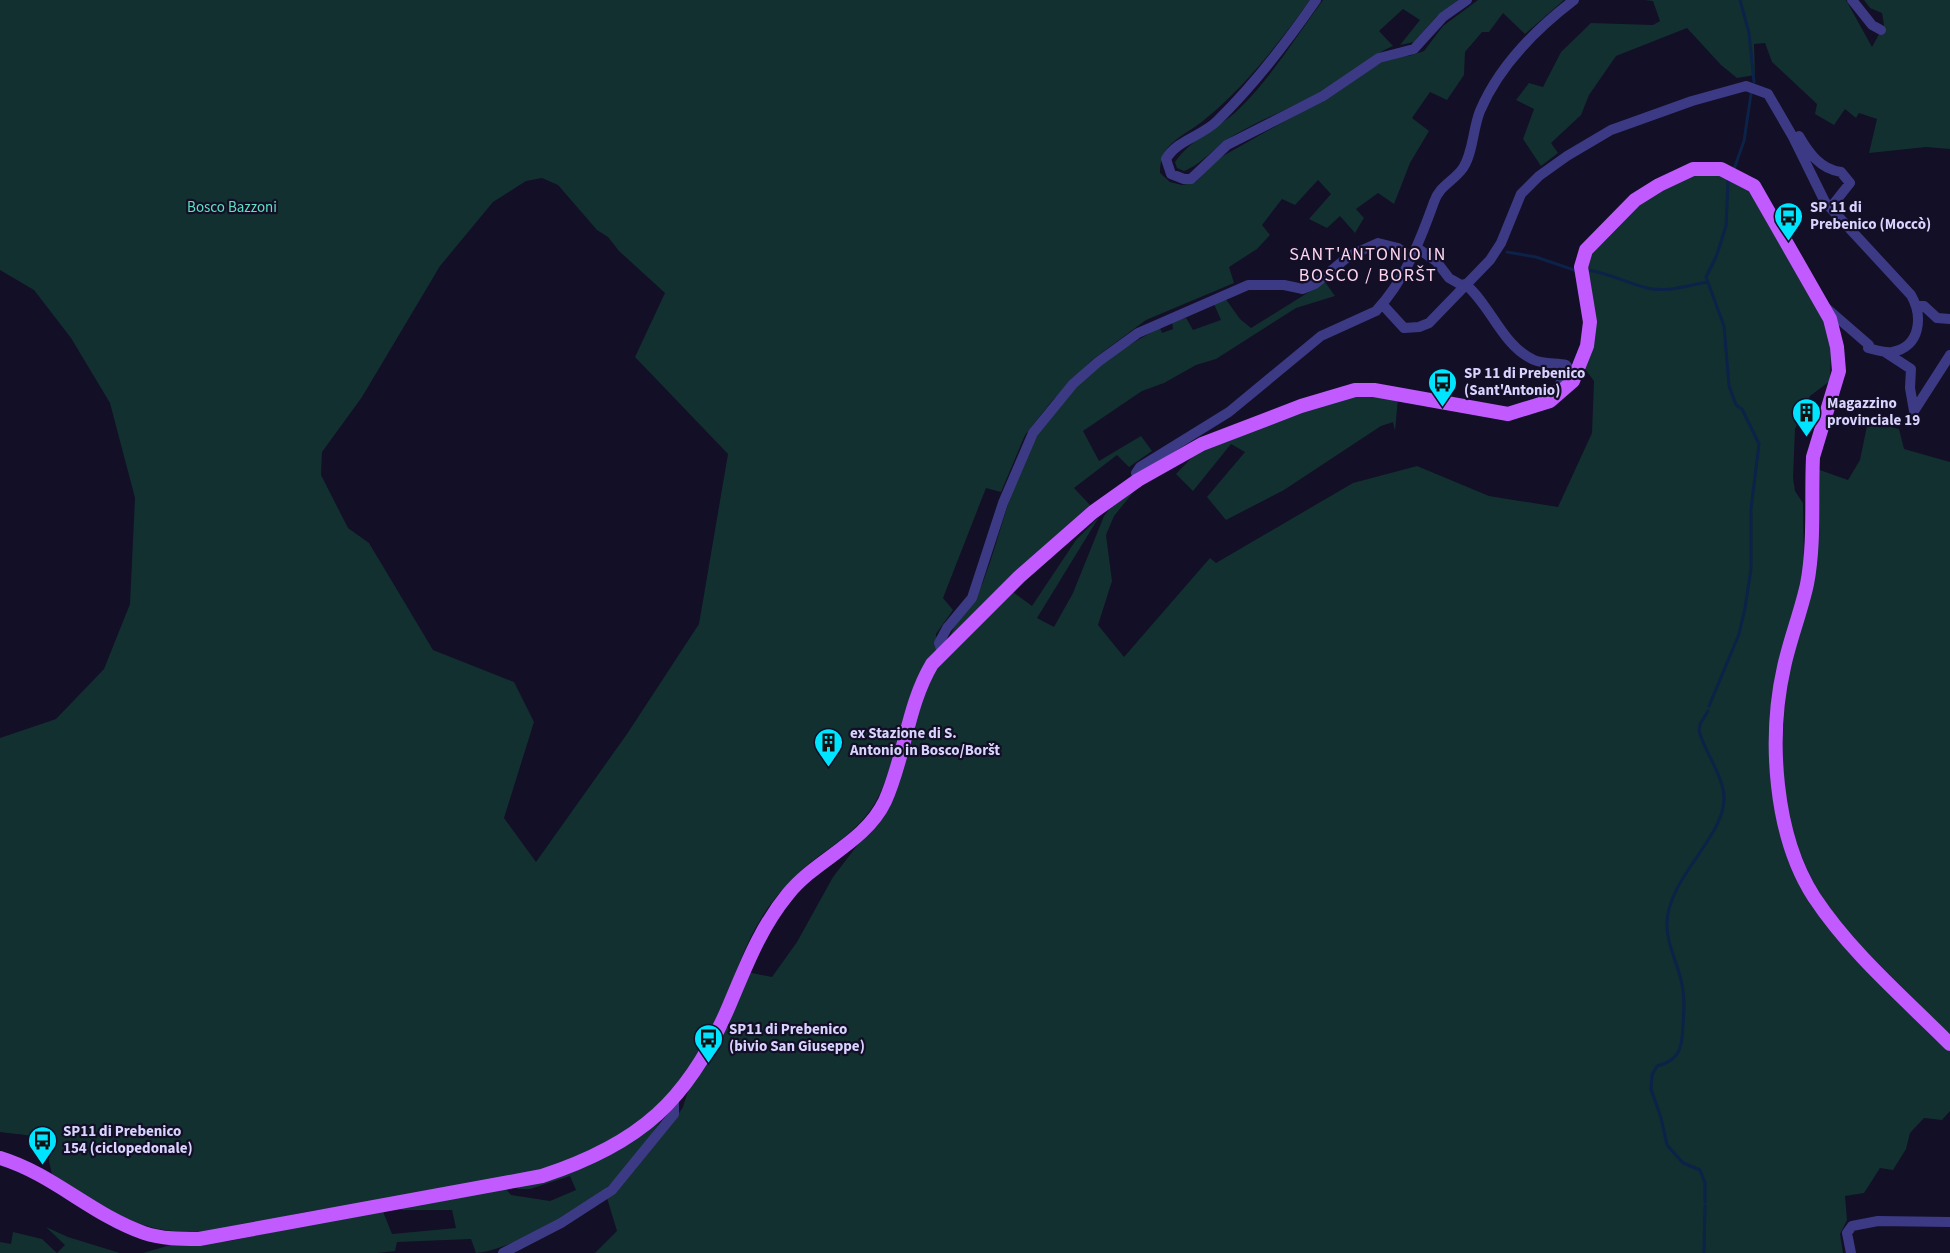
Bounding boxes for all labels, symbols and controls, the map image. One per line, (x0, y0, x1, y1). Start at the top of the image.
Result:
park label: Bosco Bazzoni (187, 197, 277, 218)
place label: SP 11 di Prebenico (Moccò) (1810, 197, 1931, 235)
bus stop icon: SP 11 di Prebenico (Moccò) (1773, 200, 1805, 242)
district label: SANT'ANTONIO IN BOSCO / BORŠT (1289, 242, 1447, 288)
place label: SP 11 di Prebenico (Sant'Antonio) (1464, 363, 1585, 401)
bus stop icon: SP 11 di Prebenico (Sant'Antonio) (1427, 366, 1459, 408)
place label: Magazzino provinciale 19 (1827, 393, 1920, 431)
building icon: Magazzino provinciale 19 (1790, 396, 1822, 438)
place label: ex Stazione di S. Antonio in Bosco/Boršt (849, 723, 1000, 761)
building icon: ex Stazione di S. Antonio in Bosco/Boršt (813, 726, 845, 768)
place label: SP11 di Prebenico (bivio San Giuseppe) (729, 1019, 865, 1057)
bus stop icon: SP11 di Prebenico (bivio San Giuseppe) (692, 1022, 724, 1064)
place label: SP11 di Prebenico 154 (ciclopedonale) (63, 1121, 193, 1159)
bus stop icon: SP11 di Prebenico 154 (ciclopedonale) (26, 1124, 58, 1166)

